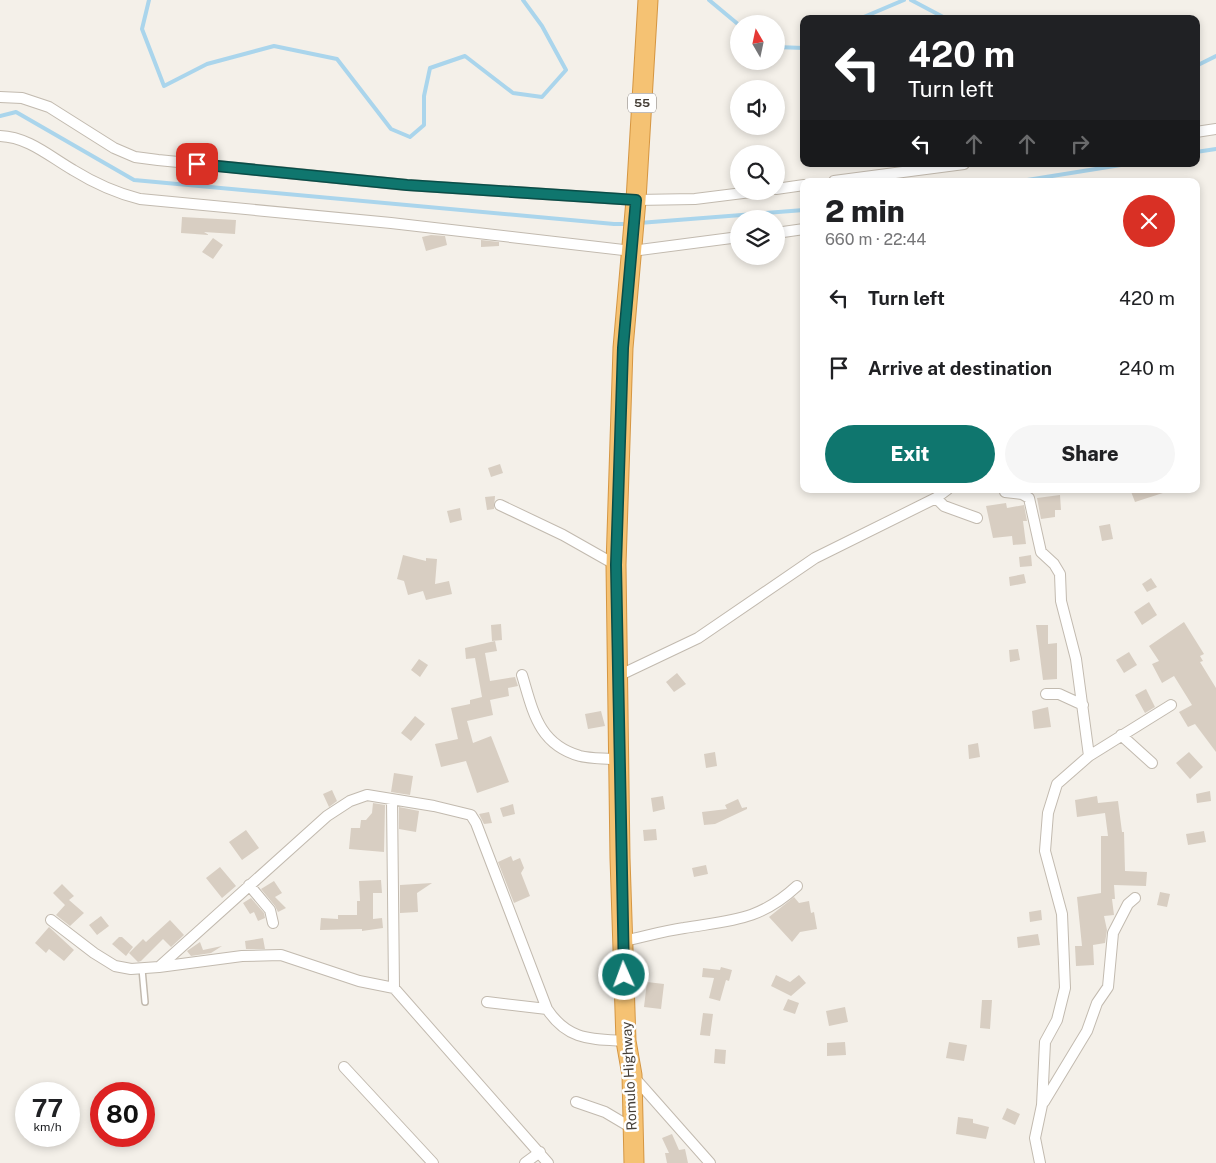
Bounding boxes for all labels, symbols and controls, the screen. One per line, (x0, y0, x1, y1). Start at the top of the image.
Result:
north arrow (730, 15, 785, 70)
map controls (730, 15, 785, 265)
text: 420 m (908, 34, 1015, 75)
icon: left (825, 35, 890, 100)
text: Turn left (908, 76, 994, 102)
button: sound (730, 80, 785, 135)
road number: 55 (628, 94, 656, 112)
icon: left (907, 130, 935, 158)
icon: ahead (960, 130, 988, 158)
icon: ahead (1013, 130, 1041, 158)
icon: right (1066, 130, 1094, 158)
pin (176, 143, 218, 185)
button: search (730, 145, 785, 200)
icon: arrive (183, 150, 211, 178)
text: 2 min (825, 193, 905, 229)
button: close (1123, 195, 1175, 247)
button: layers (730, 210, 785, 265)
text: 660 m · 22:44 (825, 230, 926, 249)
icon: left (825, 284, 853, 312)
text: Turn left (868, 287, 945, 309)
text: 420 m (1119, 287, 1175, 309)
icon: arrive (825, 354, 853, 382)
text: Arrive at destination (868, 357, 1052, 379)
text: 240 m (1119, 357, 1175, 379)
button: Exit (825, 425, 995, 483)
button: Share (1005, 425, 1175, 483)
position arrow (597, 948, 649, 1000)
street label: Romulo Highway (618, 1021, 640, 1131)
speed limit sign: 80 (90, 1082, 155, 1147)
text: 77 (32, 1093, 63, 1123)
text: km/h (33, 1120, 62, 1134)

